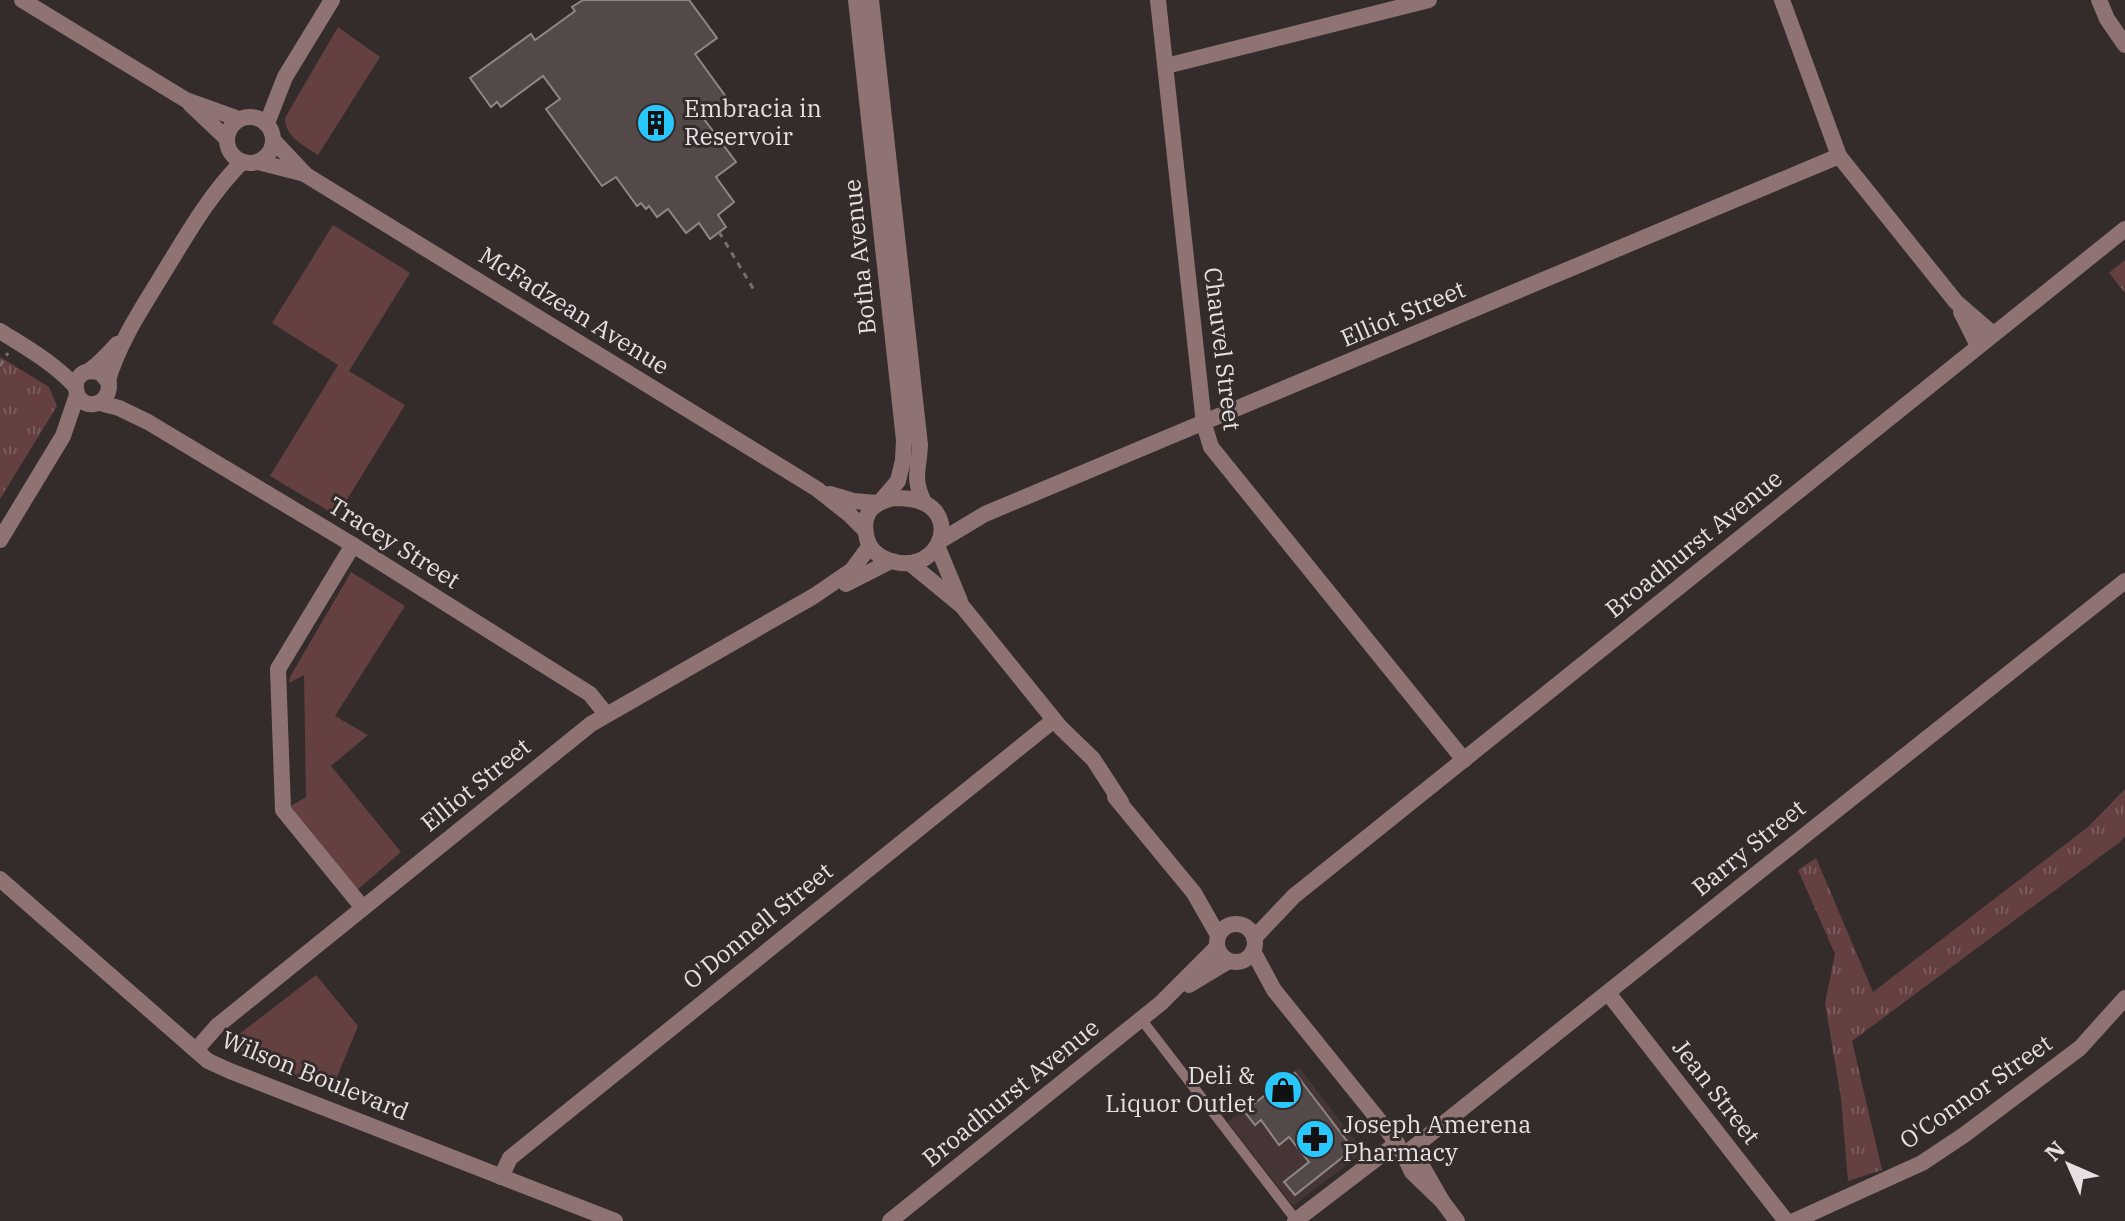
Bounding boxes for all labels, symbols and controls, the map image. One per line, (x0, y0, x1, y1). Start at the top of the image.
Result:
place label: Embracia in Reservoir (684, 92, 822, 152)
building icon: Embracia in Reservoir (635, 102, 677, 144)
street label: Botha Avenue (835, 178, 883, 336)
street label: McFadzean Avenue (473, 239, 676, 382)
street label: Chauvel Street (1197, 266, 1249, 432)
street label: Elliot Street (1335, 272, 1470, 354)
street label: Broadhurst Avenue (1598, 462, 1788, 624)
street label: Tracey Street (323, 489, 466, 595)
street label: Elliot Street (414, 730, 537, 838)
street label: Barry Street (1685, 792, 1812, 903)
street label: O'Donnell Street (676, 855, 839, 996)
street label: Broadhurst Avenue (915, 1011, 1105, 1173)
street label: Wilson Boulevard (217, 1023, 414, 1127)
street label: O'Connor Street (1893, 1027, 2058, 1156)
street label: Jean Street (1666, 1032, 1768, 1151)
place label: Deli & Liquor Outlet (1105, 1059, 1255, 1119)
shop icon: Deli & Liquor Outlet (1262, 1069, 1304, 1111)
place label: Joseph Amerena Pharmacy (1343, 1108, 1531, 1168)
pharmacy icon: Joseph Amerena Pharmacy (1294, 1118, 1336, 1160)
north arrow (2029, 1125, 2109, 1205)
text: N (2038, 1134, 2071, 1167)

